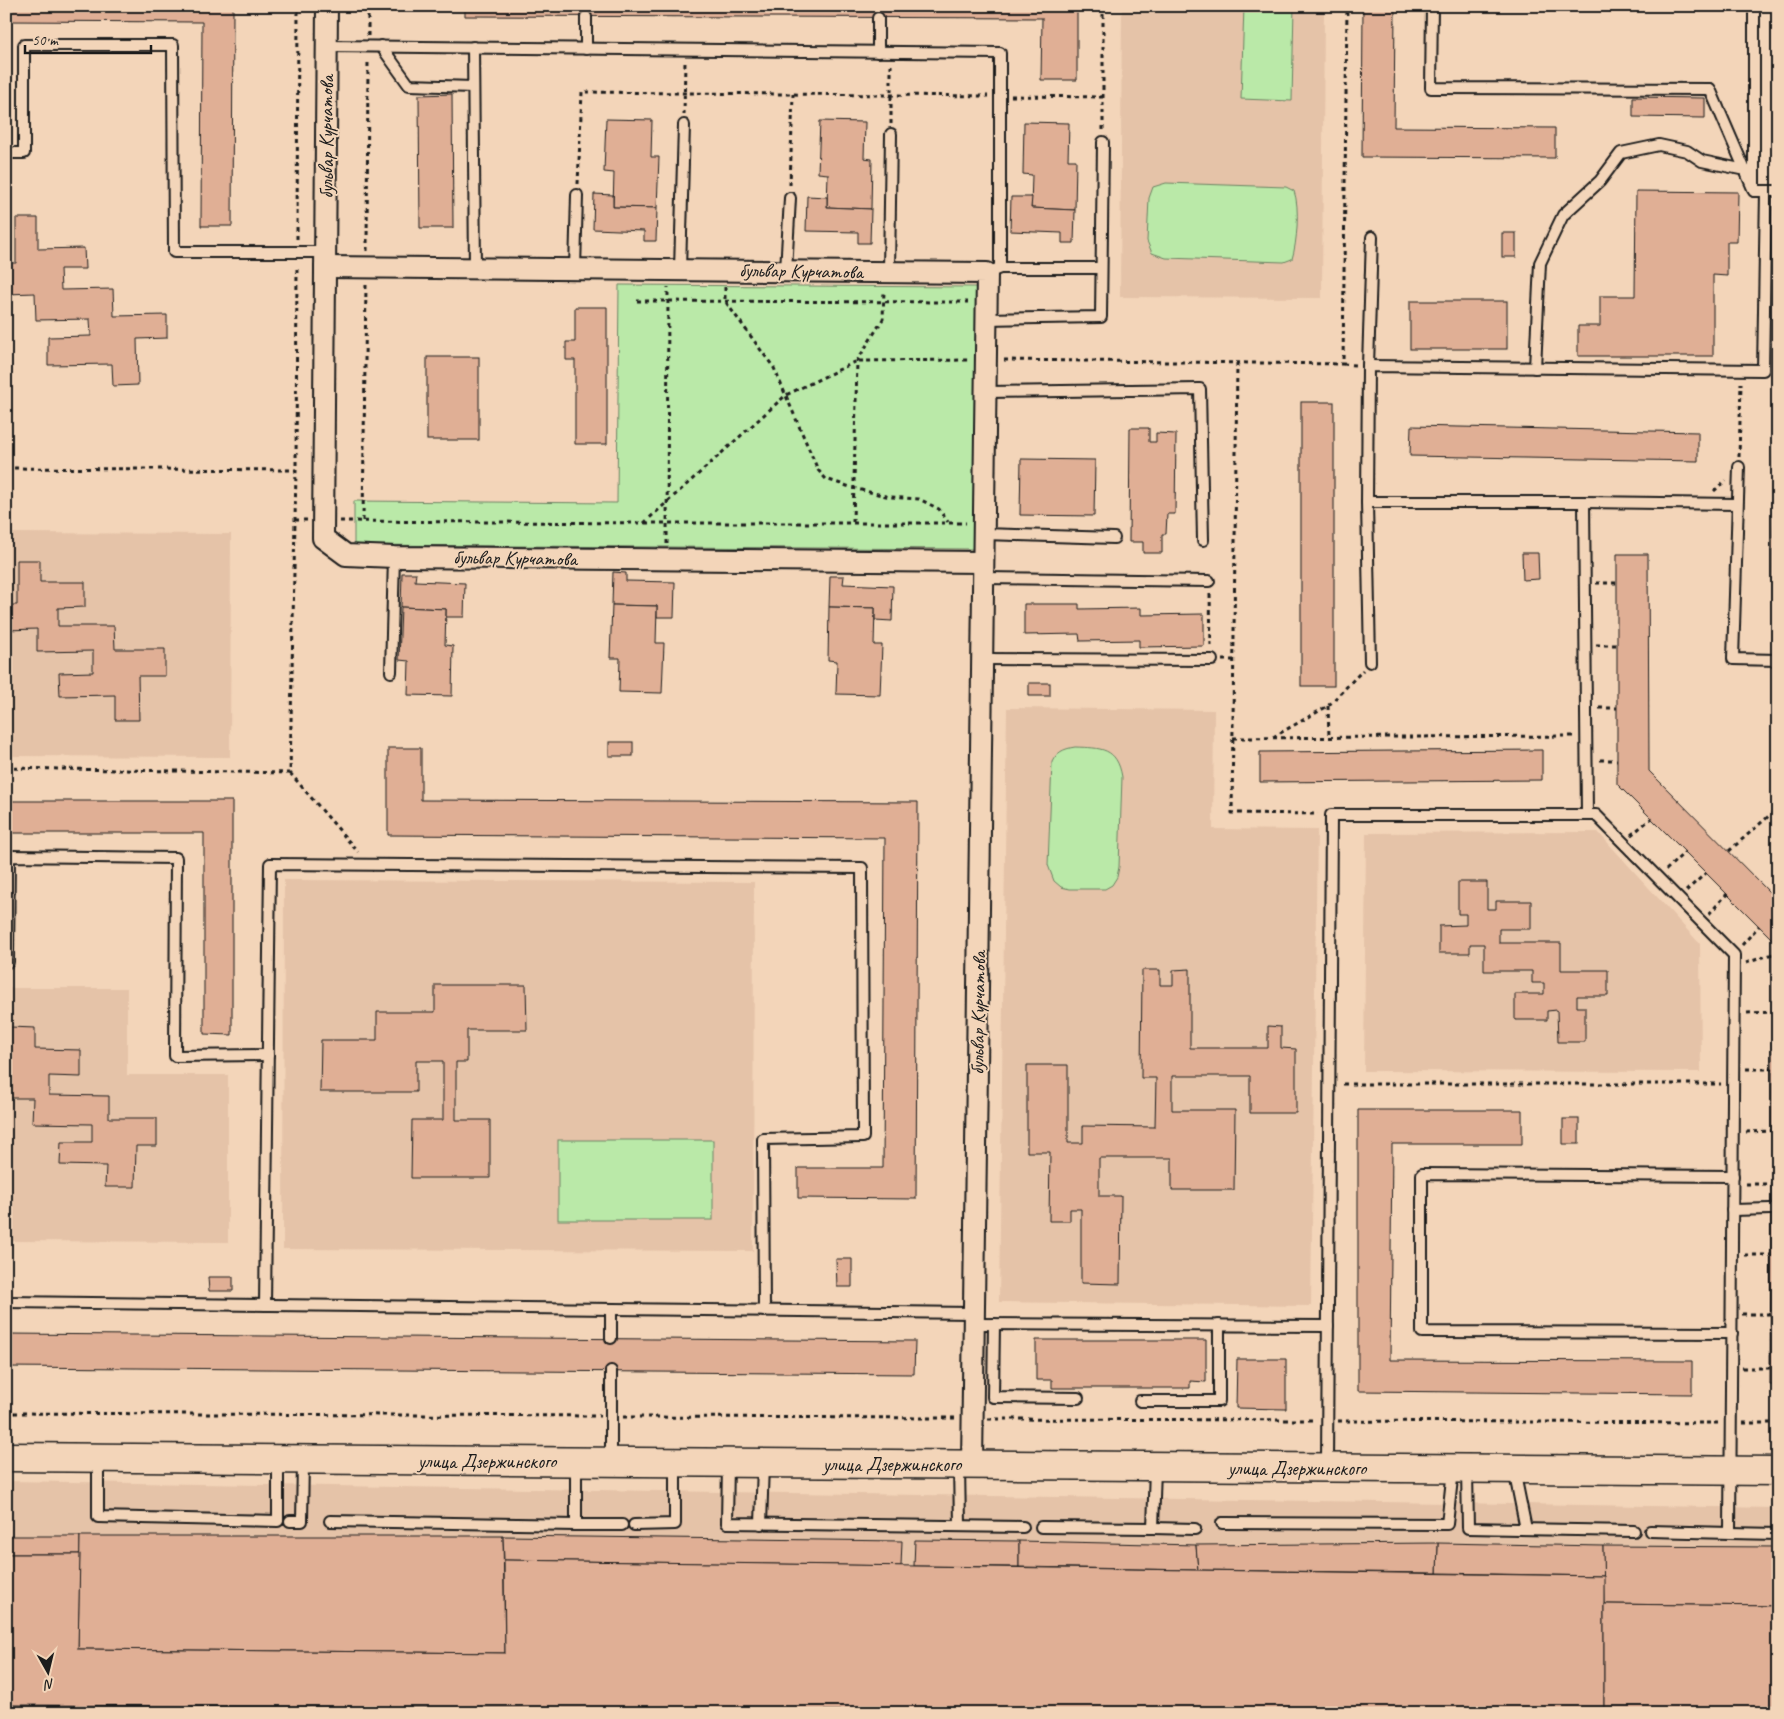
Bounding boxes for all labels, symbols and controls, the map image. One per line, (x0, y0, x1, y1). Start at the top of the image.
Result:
scale bar (25, 22, 151, 54)
text: 50 m (32, 31, 59, 50)
street label: бульвар Курчатова (314, 73, 339, 199)
street label: бульвар Курчатова (739, 257, 865, 285)
street label: бульвар Курчатова (453, 544, 579, 572)
street label: бульвар Курчатова (964, 949, 992, 1075)
street label: улица Дзержинского (417, 1449, 557, 1474)
street label: улица Дзержинского (822, 1452, 962, 1477)
street label: улица Дзержинского (1227, 1456, 1367, 1481)
north arrow (22, 1646, 72, 1696)
text: N (42, 1675, 55, 1694)

